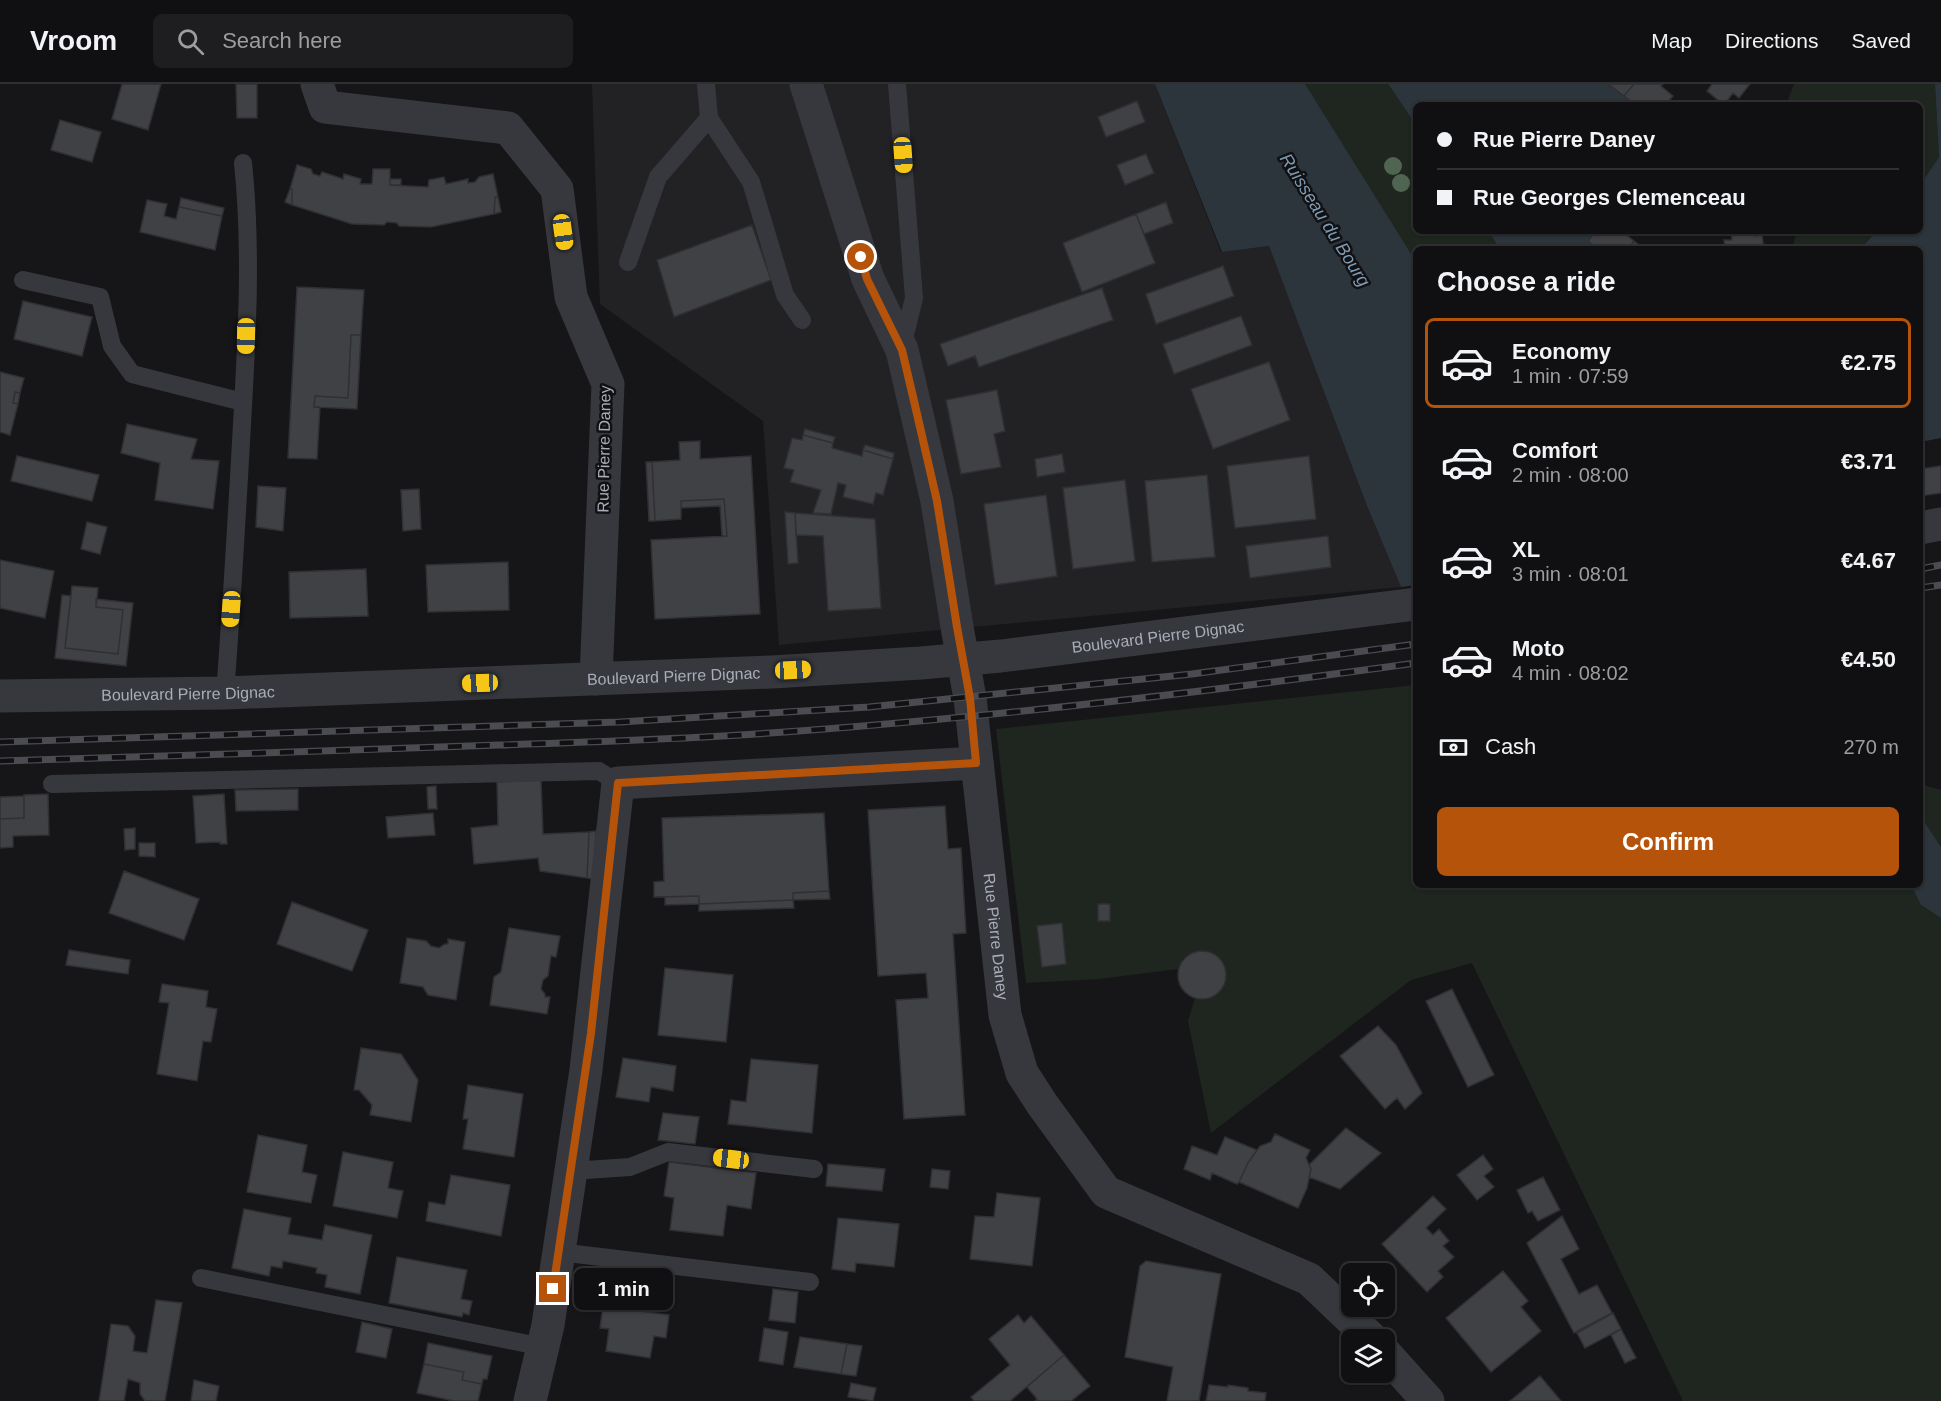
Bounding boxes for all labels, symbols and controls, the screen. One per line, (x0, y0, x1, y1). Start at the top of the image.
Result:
search box (153, 14, 573, 68)
text: Vroom (30, 25, 117, 56)
icon: search (174, 25, 207, 58)
text: Search here (222, 28, 342, 53)
text: Map (1651, 29, 1692, 52)
text: Directions (1725, 29, 1818, 52)
text: Saved (1851, 29, 1911, 52)
text: Rue Pierre Daney (1473, 127, 1655, 152)
car (893, 136, 913, 174)
water label: Ruisseau du Bourg (1276, 150, 1374, 290)
text: Rue Georges Clemenceau (1473, 185, 1746, 210)
car (552, 213, 574, 251)
route start (847, 243, 874, 270)
text: Choose a ride (1437, 267, 1616, 297)
car (237, 318, 255, 354)
icon: car (1440, 336, 1494, 390)
text: Economy (1512, 339, 1611, 364)
text: €2.75 (1841, 350, 1896, 375)
text: 1 min · 07:59 (1512, 365, 1629, 387)
street label: Rue Pierre Daney (594, 385, 614, 513)
icon: car (1440, 435, 1494, 489)
text: Comfort (1512, 438, 1598, 463)
text: €3.71 (1841, 449, 1896, 474)
text: 2 min · 08:00 (1512, 464, 1629, 486)
icon: car (1440, 534, 1494, 588)
text: XL (1512, 537, 1540, 562)
text: €4.67 (1841, 548, 1896, 573)
text: 3 min · 08:01 (1512, 563, 1629, 585)
car (221, 590, 241, 628)
street label: Boulevard Pierre Dignac (1071, 617, 1245, 656)
icon: car (1440, 633, 1494, 687)
text: Moto (1512, 636, 1565, 661)
text: €4.50 (1841, 647, 1896, 672)
car (775, 660, 811, 680)
text: 4 min · 08:02 (1512, 662, 1629, 684)
street label: Boulevard Pierre Dignac (587, 664, 761, 688)
car (462, 673, 498, 693)
street label: Boulevard Pierre Dignac (101, 683, 275, 703)
icon: cash (1437, 731, 1470, 764)
text: Cash (1485, 734, 1536, 759)
text: 270 m (1843, 736, 1899, 758)
button: Confirm (1437, 807, 1899, 876)
street label: Rue Pierre Daney (981, 872, 1012, 1001)
car (712, 1148, 750, 1170)
map controls (1341, 1263, 1395, 1383)
button: locate (1341, 1263, 1395, 1317)
callout: 1 min (574, 1268, 673, 1310)
route end (539, 1275, 566, 1302)
text: 1 min (597, 1278, 650, 1300)
button: layers (1341, 1329, 1395, 1383)

